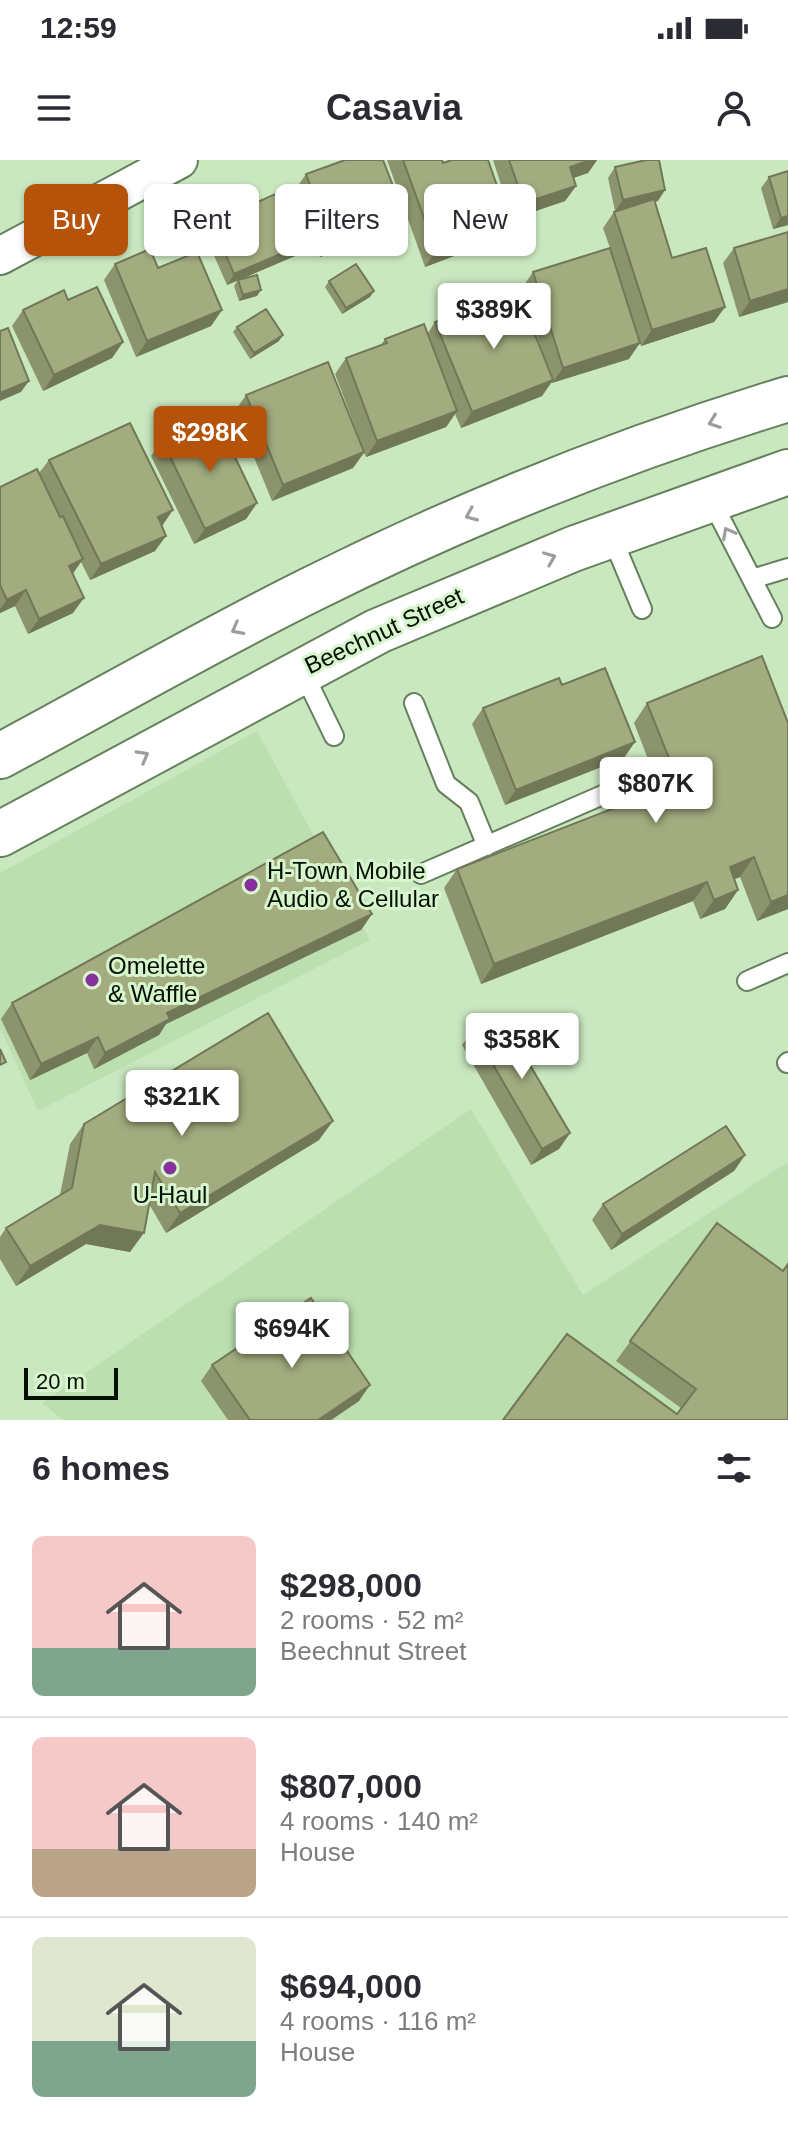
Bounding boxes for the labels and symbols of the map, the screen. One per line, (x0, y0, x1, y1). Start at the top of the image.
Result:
pin: $389K (438, 283, 550, 351)
pin: $298K (154, 406, 266, 474)
one-way arrow (708, 413, 722, 429)
one-way arrow (465, 506, 479, 522)
one-way arrow (723, 527, 738, 542)
one-way arrow (542, 551, 556, 568)
street label: Beechnut Street (300, 582, 468, 679)
one-way arrow (231, 619, 246, 634)
one-way arrow (134, 750, 148, 766)
pin: $807K (600, 757, 712, 825)
place label: H-Town Mobile Audio & Cellular (267, 857, 439, 912)
marker: H-Town Mobile Audio & Cellular (242, 876, 260, 894)
place label: Omelette & Waffle (108, 952, 205, 1007)
marker: Omelette & Waffle (83, 971, 101, 989)
pin: $358K (466, 1013, 578, 1081)
pin: $321K (126, 1070, 238, 1138)
marker: U-Haul (161, 1159, 179, 1177)
place label: U-Haul (133, 1181, 207, 1208)
pin: $694K (236, 1302, 348, 1370)
scale bar (24, 1364, 118, 1400)

